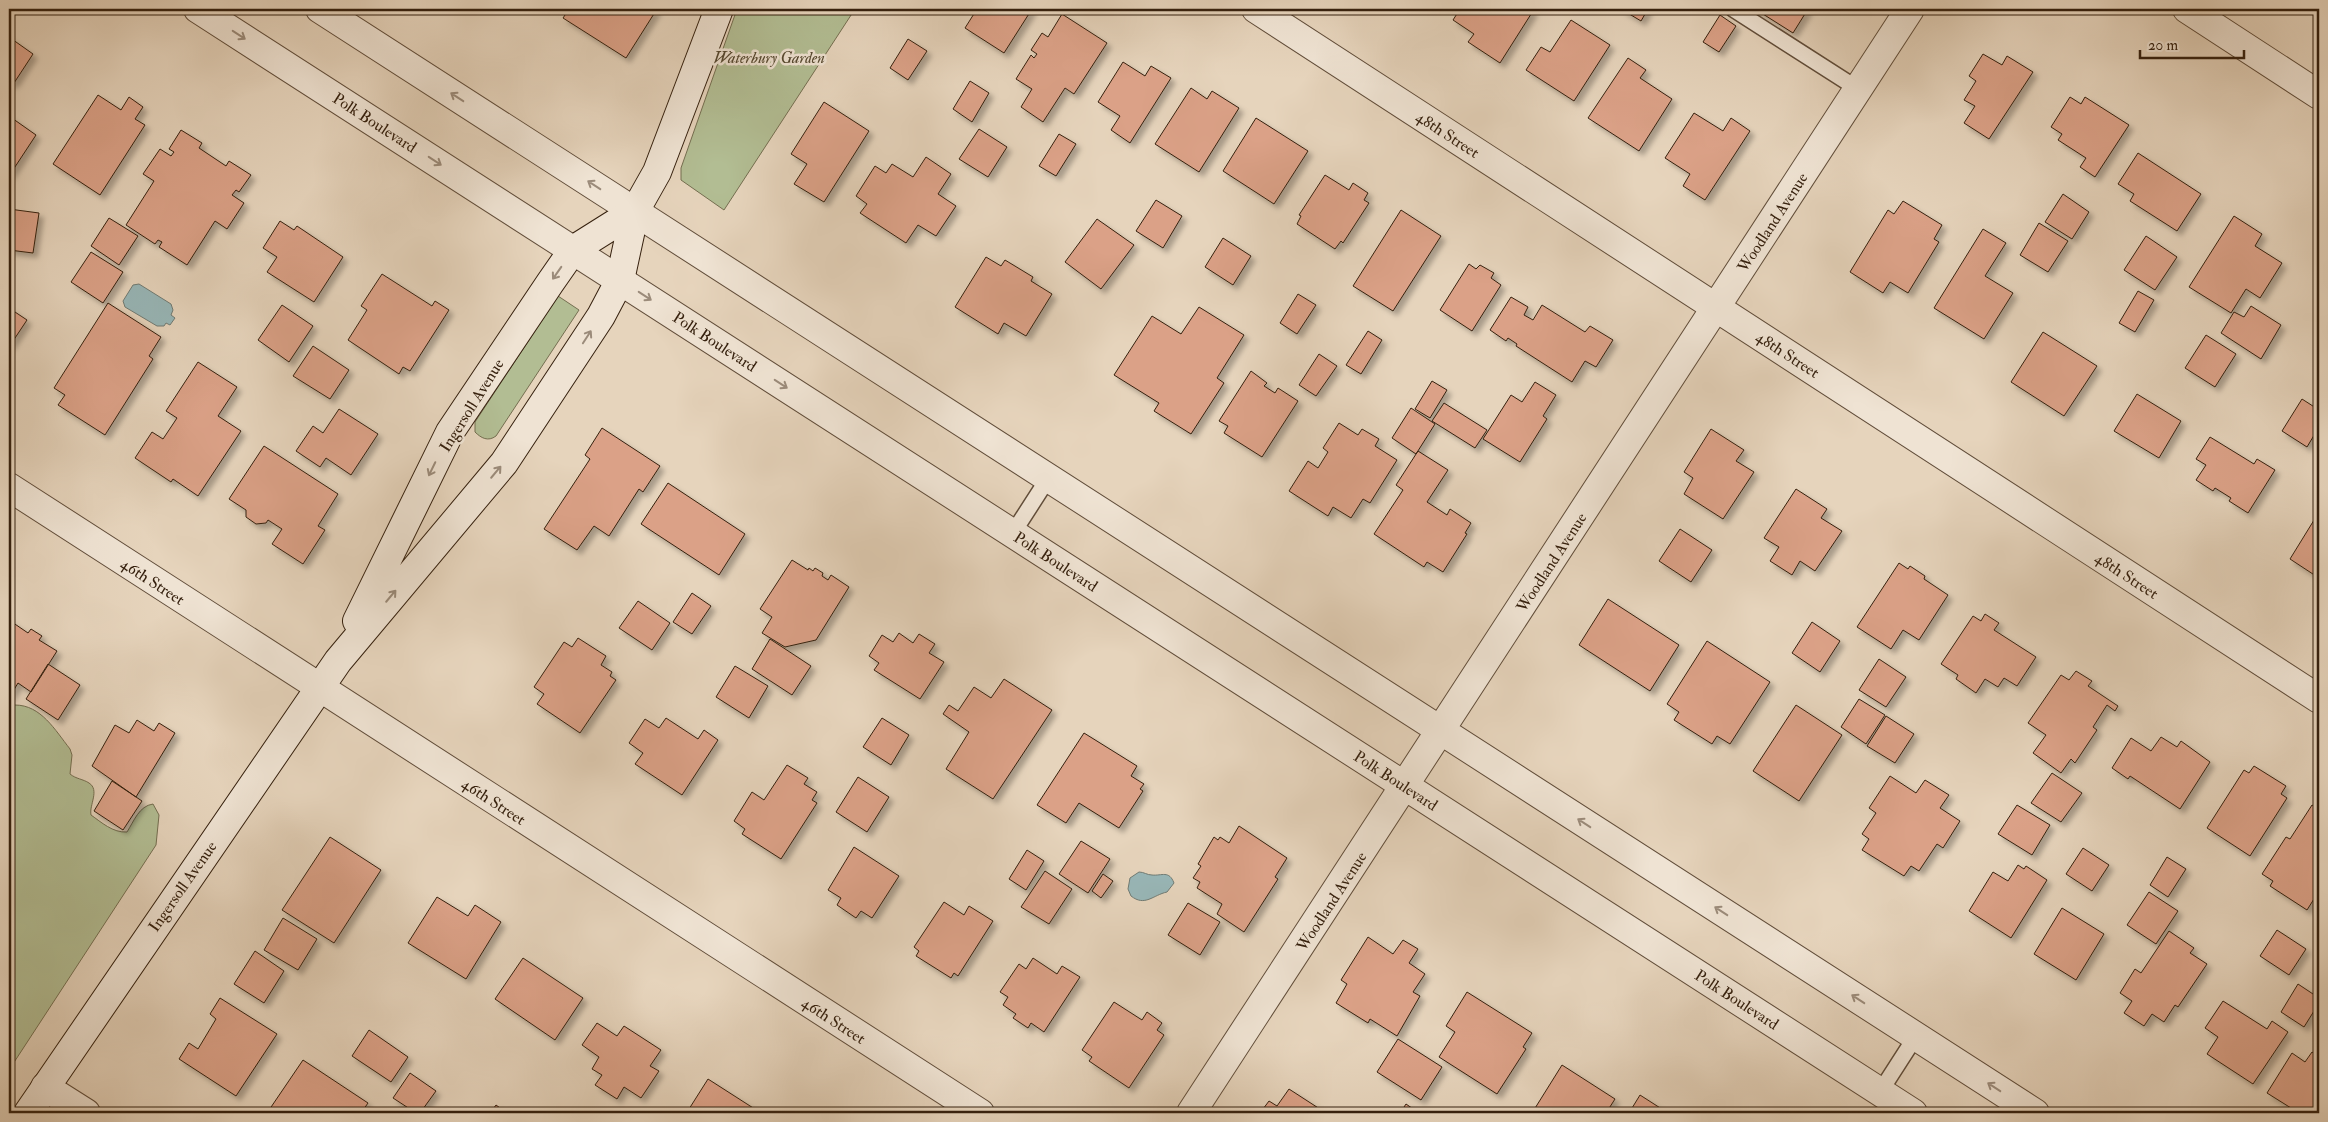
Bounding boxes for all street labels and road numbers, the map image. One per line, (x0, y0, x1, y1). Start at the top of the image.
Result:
street label: Polk Boulevard (329, 88, 420, 157)
street label: 48th Street (1412, 107, 1483, 163)
street label: Woodland Avenue (1733, 169, 1813, 277)
street label: Polk Boulevard (669, 307, 760, 376)
street label: 48th Street (1752, 327, 1823, 383)
street label: Ingersoll Avenue (435, 355, 509, 456)
street label: Woodland Avenue (1512, 509, 1592, 617)
street label: Polk Boulevard (1010, 527, 1101, 596)
street label: 48th Street (2091, 548, 2162, 604)
street label: 46th Street (117, 554, 188, 610)
street label: Polk Boulevard (1350, 746, 1441, 815)
street label: 46th Street (458, 774, 529, 830)
street label: Ingersoll Avenue (144, 837, 222, 936)
street label: Woodland Avenue (1292, 848, 1372, 956)
street label: Polk Boulevard (1691, 965, 1782, 1034)
street label: 46th Street (798, 993, 869, 1049)

